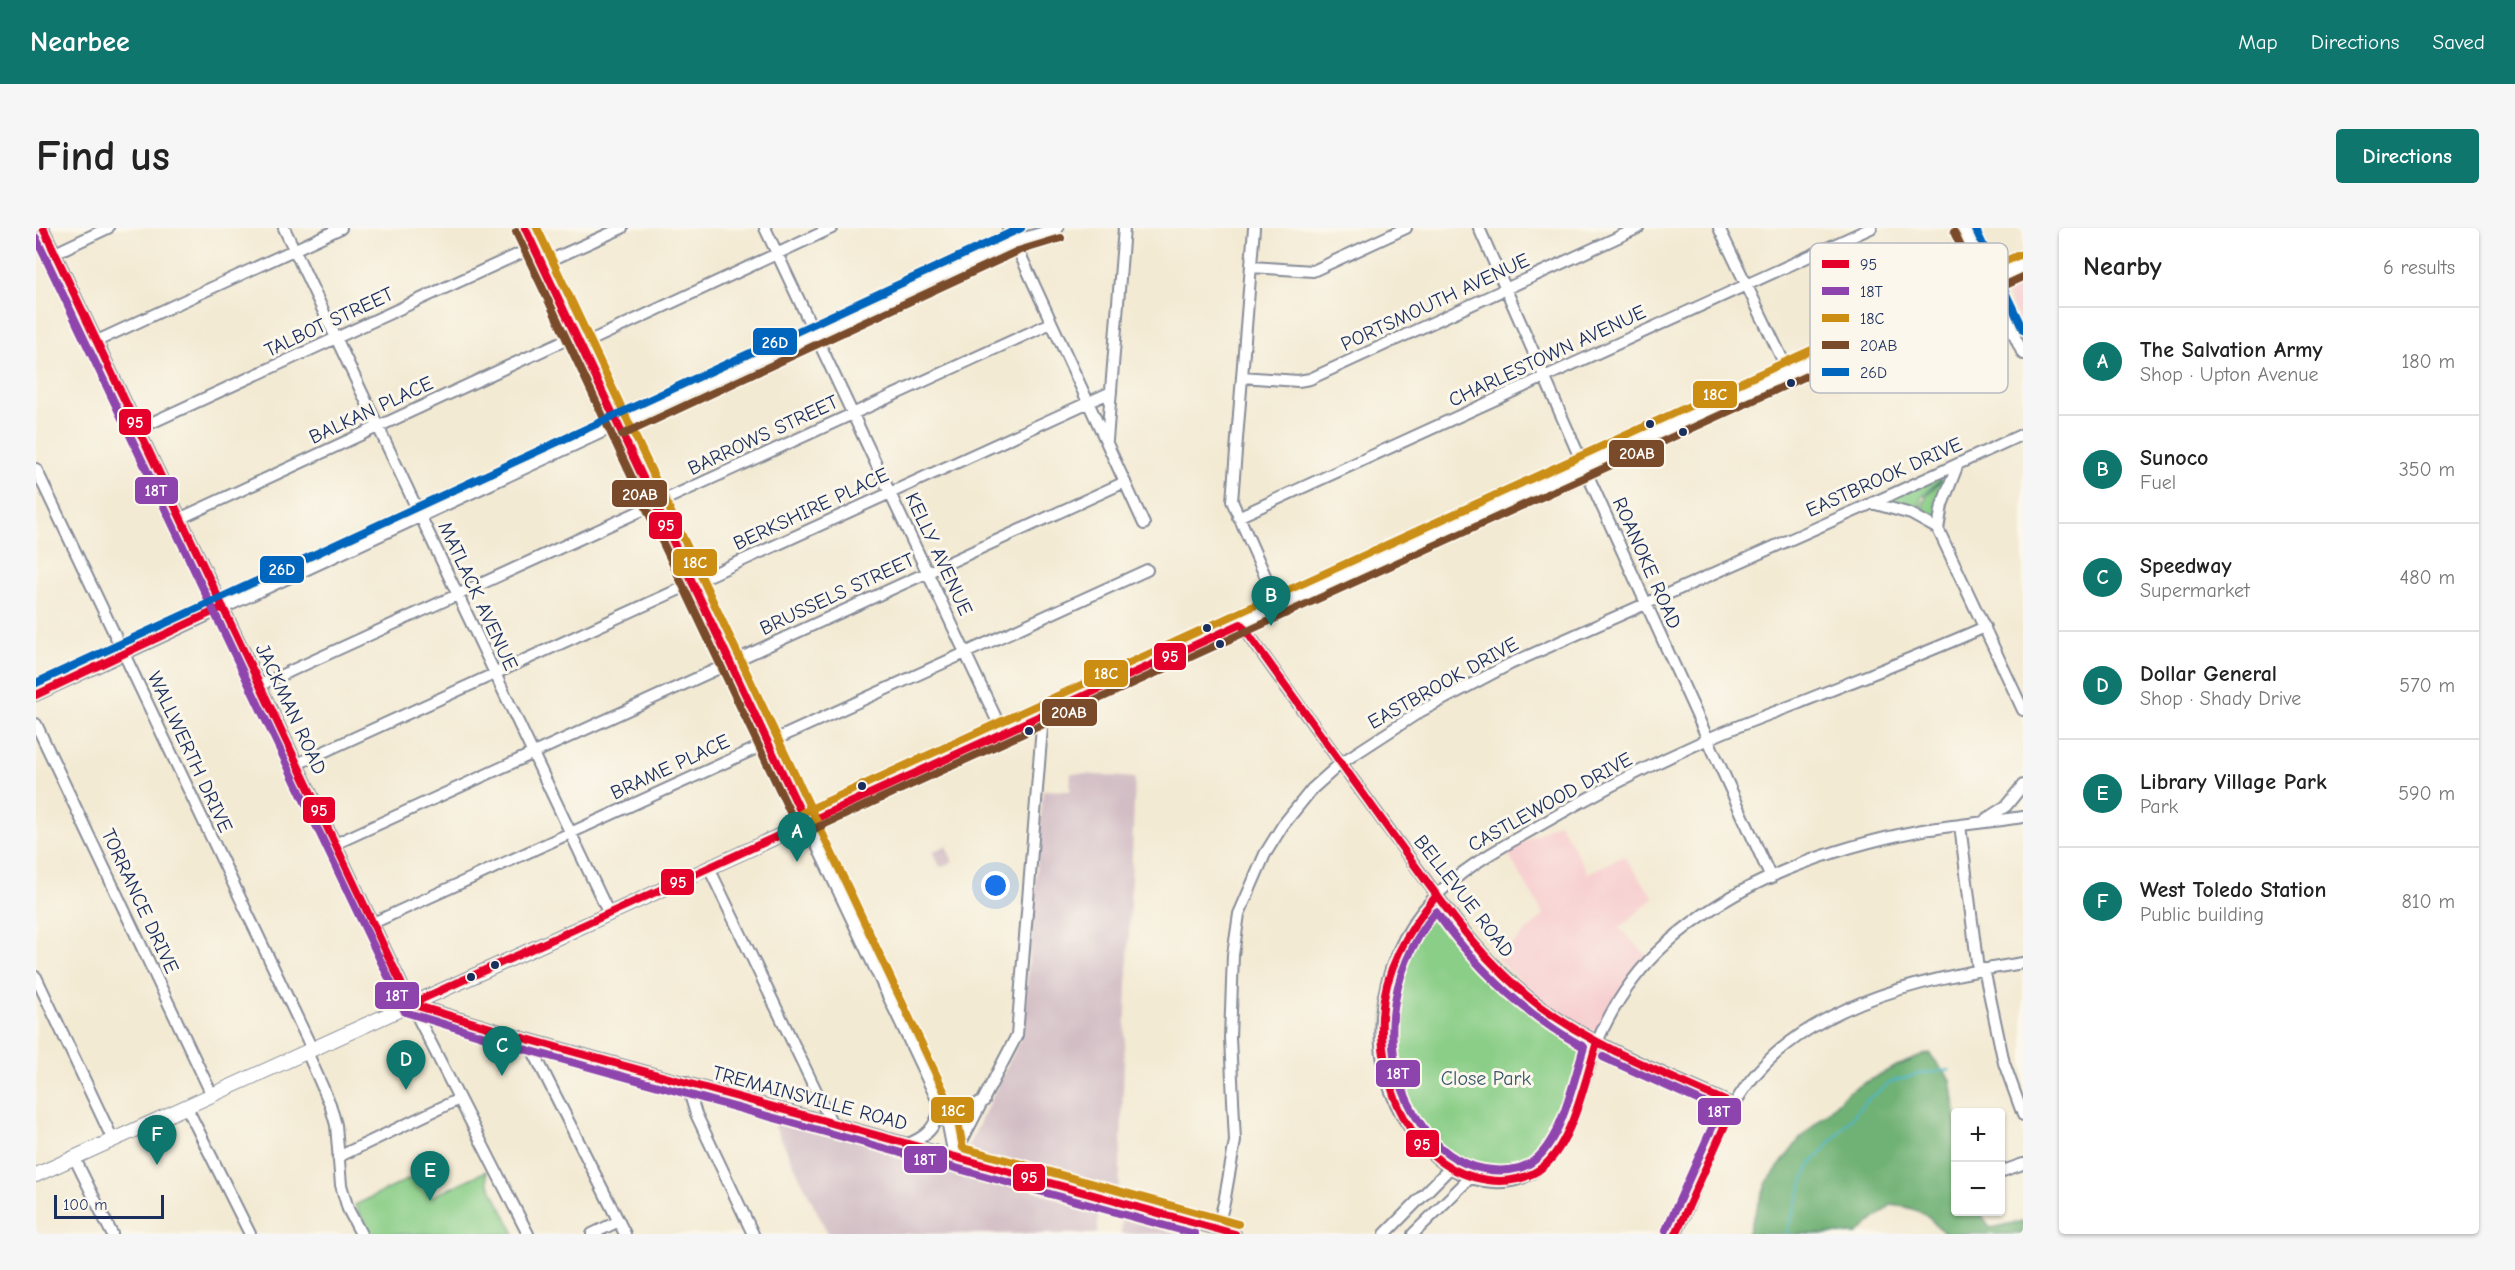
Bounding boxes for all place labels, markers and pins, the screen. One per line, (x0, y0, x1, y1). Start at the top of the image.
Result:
unlabelled marker (1785, 377, 1797, 389)
unlabelled marker (1644, 418, 1656, 430)
unlabelled marker (1677, 426, 1689, 438)
pin: B (1252, 576, 1290, 626)
unlabelled marker (1201, 622, 1213, 634)
unlabelled marker (1214, 638, 1226, 650)
unlabelled marker (1023, 725, 1035, 737)
unlabelled marker (856, 780, 868, 792)
pin: A (778, 812, 816, 862)
unlabelled marker (489, 959, 501, 971)
unlabelled marker (465, 971, 477, 983)
pin: C (482, 1026, 522, 1076)
pin: D (386, 1040, 425, 1090)
pin: F (138, 1116, 176, 1165)
pin: E (410, 1152, 450, 1201)

